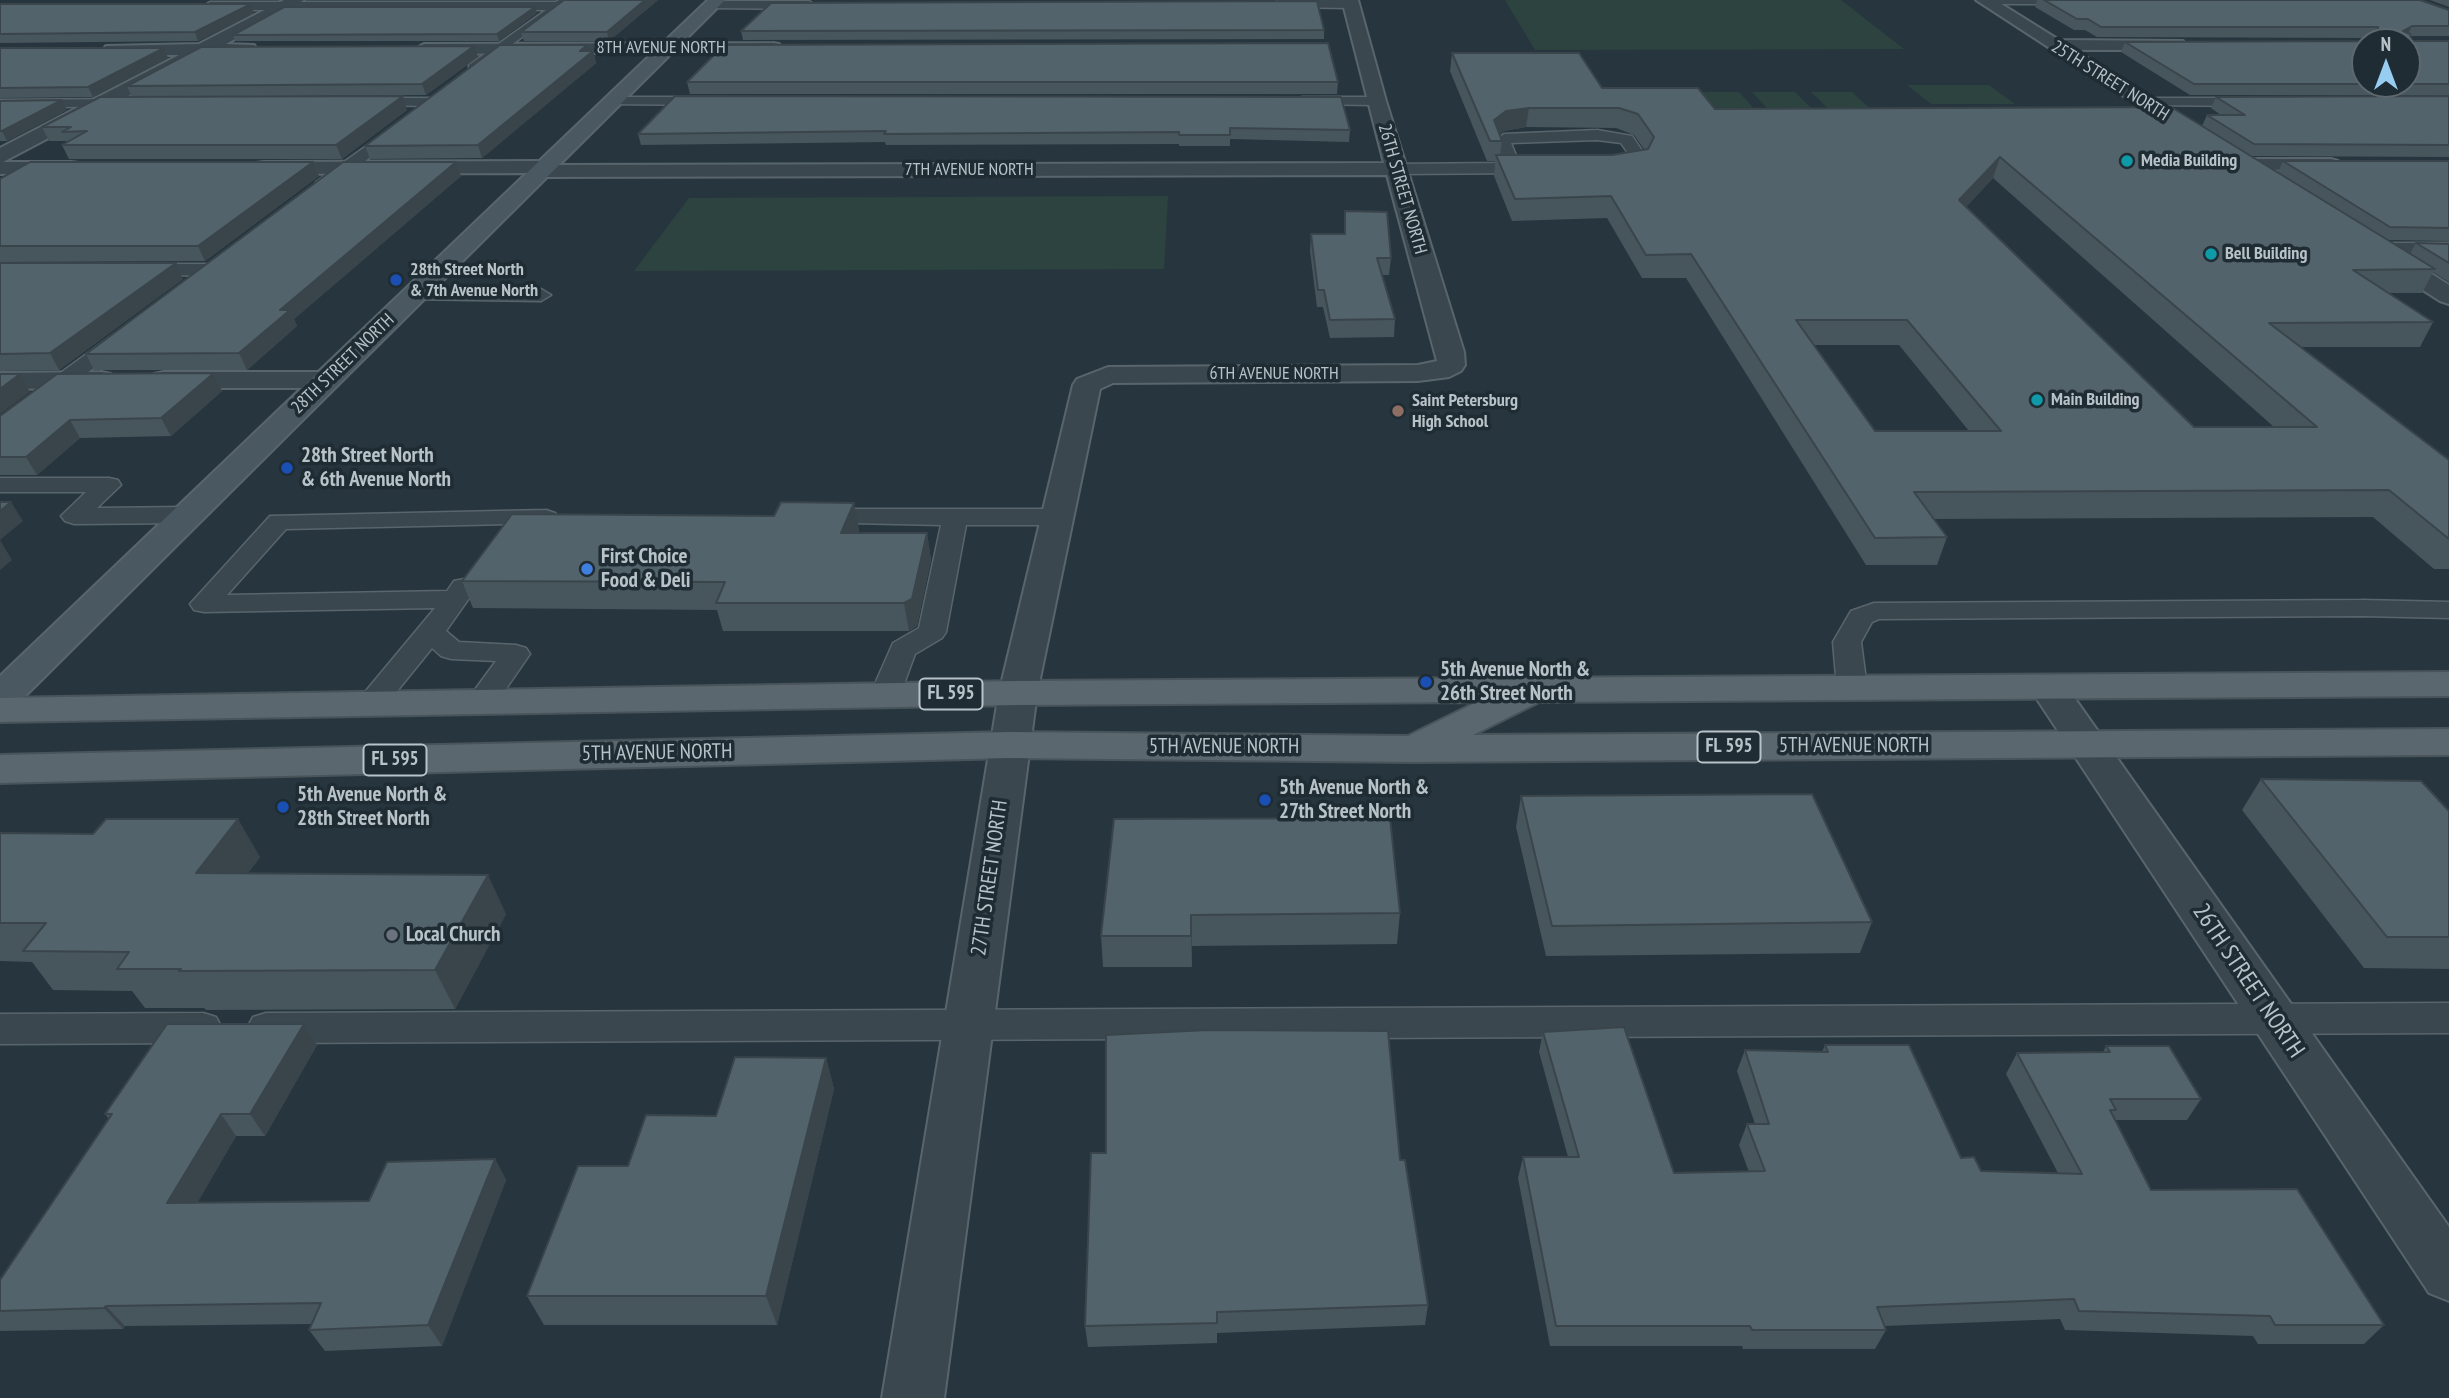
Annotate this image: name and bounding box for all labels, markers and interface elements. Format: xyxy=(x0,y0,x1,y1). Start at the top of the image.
north arrow xyxy=(2351,28,2421,98)
text: N xyxy=(2381,32,2391,56)
street label: 25TH STREET NORTH xyxy=(2047,36,2173,126)
street label: 8TH AVENUE NORTH xyxy=(596,37,726,59)
street label: 26TH STREET NORTH xyxy=(1373,121,1431,257)
place label: Media Building xyxy=(2141,150,2237,172)
marker: Media Building xyxy=(2119,153,2135,169)
street label: 7TH AVENUE NORTH xyxy=(904,159,1034,181)
place label: Bell Building xyxy=(2225,243,2307,265)
marker: Bell Building xyxy=(2203,246,2219,262)
place label: 28th Street North & 7th Avenue North xyxy=(410,259,538,302)
marker: 28th Street North & 7th Avenue North xyxy=(388,272,404,288)
street label: 28TH STREET NORTH xyxy=(287,310,399,418)
street label: 6TH AVENUE NORTH xyxy=(1209,363,1339,385)
place label: Main Building xyxy=(2051,389,2140,411)
place label: Saint Petersburg High School xyxy=(1412,390,1518,432)
marker: Main Building xyxy=(2029,392,2045,408)
marker: Saint Petersburg High School xyxy=(1390,403,1406,419)
place label: 28th Street North & 6th Avenue North xyxy=(301,443,451,493)
marker: 28th Street North & 6th Avenue North xyxy=(279,460,295,476)
place label: First Choice Food & Deli xyxy=(601,544,691,594)
marker: First Choice Food & Deli xyxy=(579,561,595,577)
place label: 5th Avenue North & 26th Street North xyxy=(1440,657,1590,707)
marker: 5th Avenue North & 26th Street North xyxy=(1418,674,1434,690)
road number: FL 595 xyxy=(920,678,982,709)
road number: FL 595 xyxy=(1698,732,1760,762)
street label: 5TH AVENUE NORTH xyxy=(1779,733,1929,759)
street label: 5TH AVENUE NORTH xyxy=(1149,734,1299,760)
street label: 5TH AVENUE NORTH xyxy=(581,739,733,767)
road number: FL 595 xyxy=(364,744,426,776)
place label: 5th Avenue North & 27th Street North xyxy=(1279,775,1429,825)
place label: 5th Avenue North & 28th Street North xyxy=(297,782,447,832)
marker: 5th Avenue North & 27th Street North xyxy=(1257,792,1273,808)
marker: 5th Avenue North & 28th Street North xyxy=(275,799,291,815)
street label: 27TH STREET NORTH xyxy=(967,799,1013,957)
street label: 26TH STREET NORTH xyxy=(2186,899,2310,1063)
place label: Local Church xyxy=(406,922,500,948)
marker: Local Church xyxy=(384,927,400,943)

